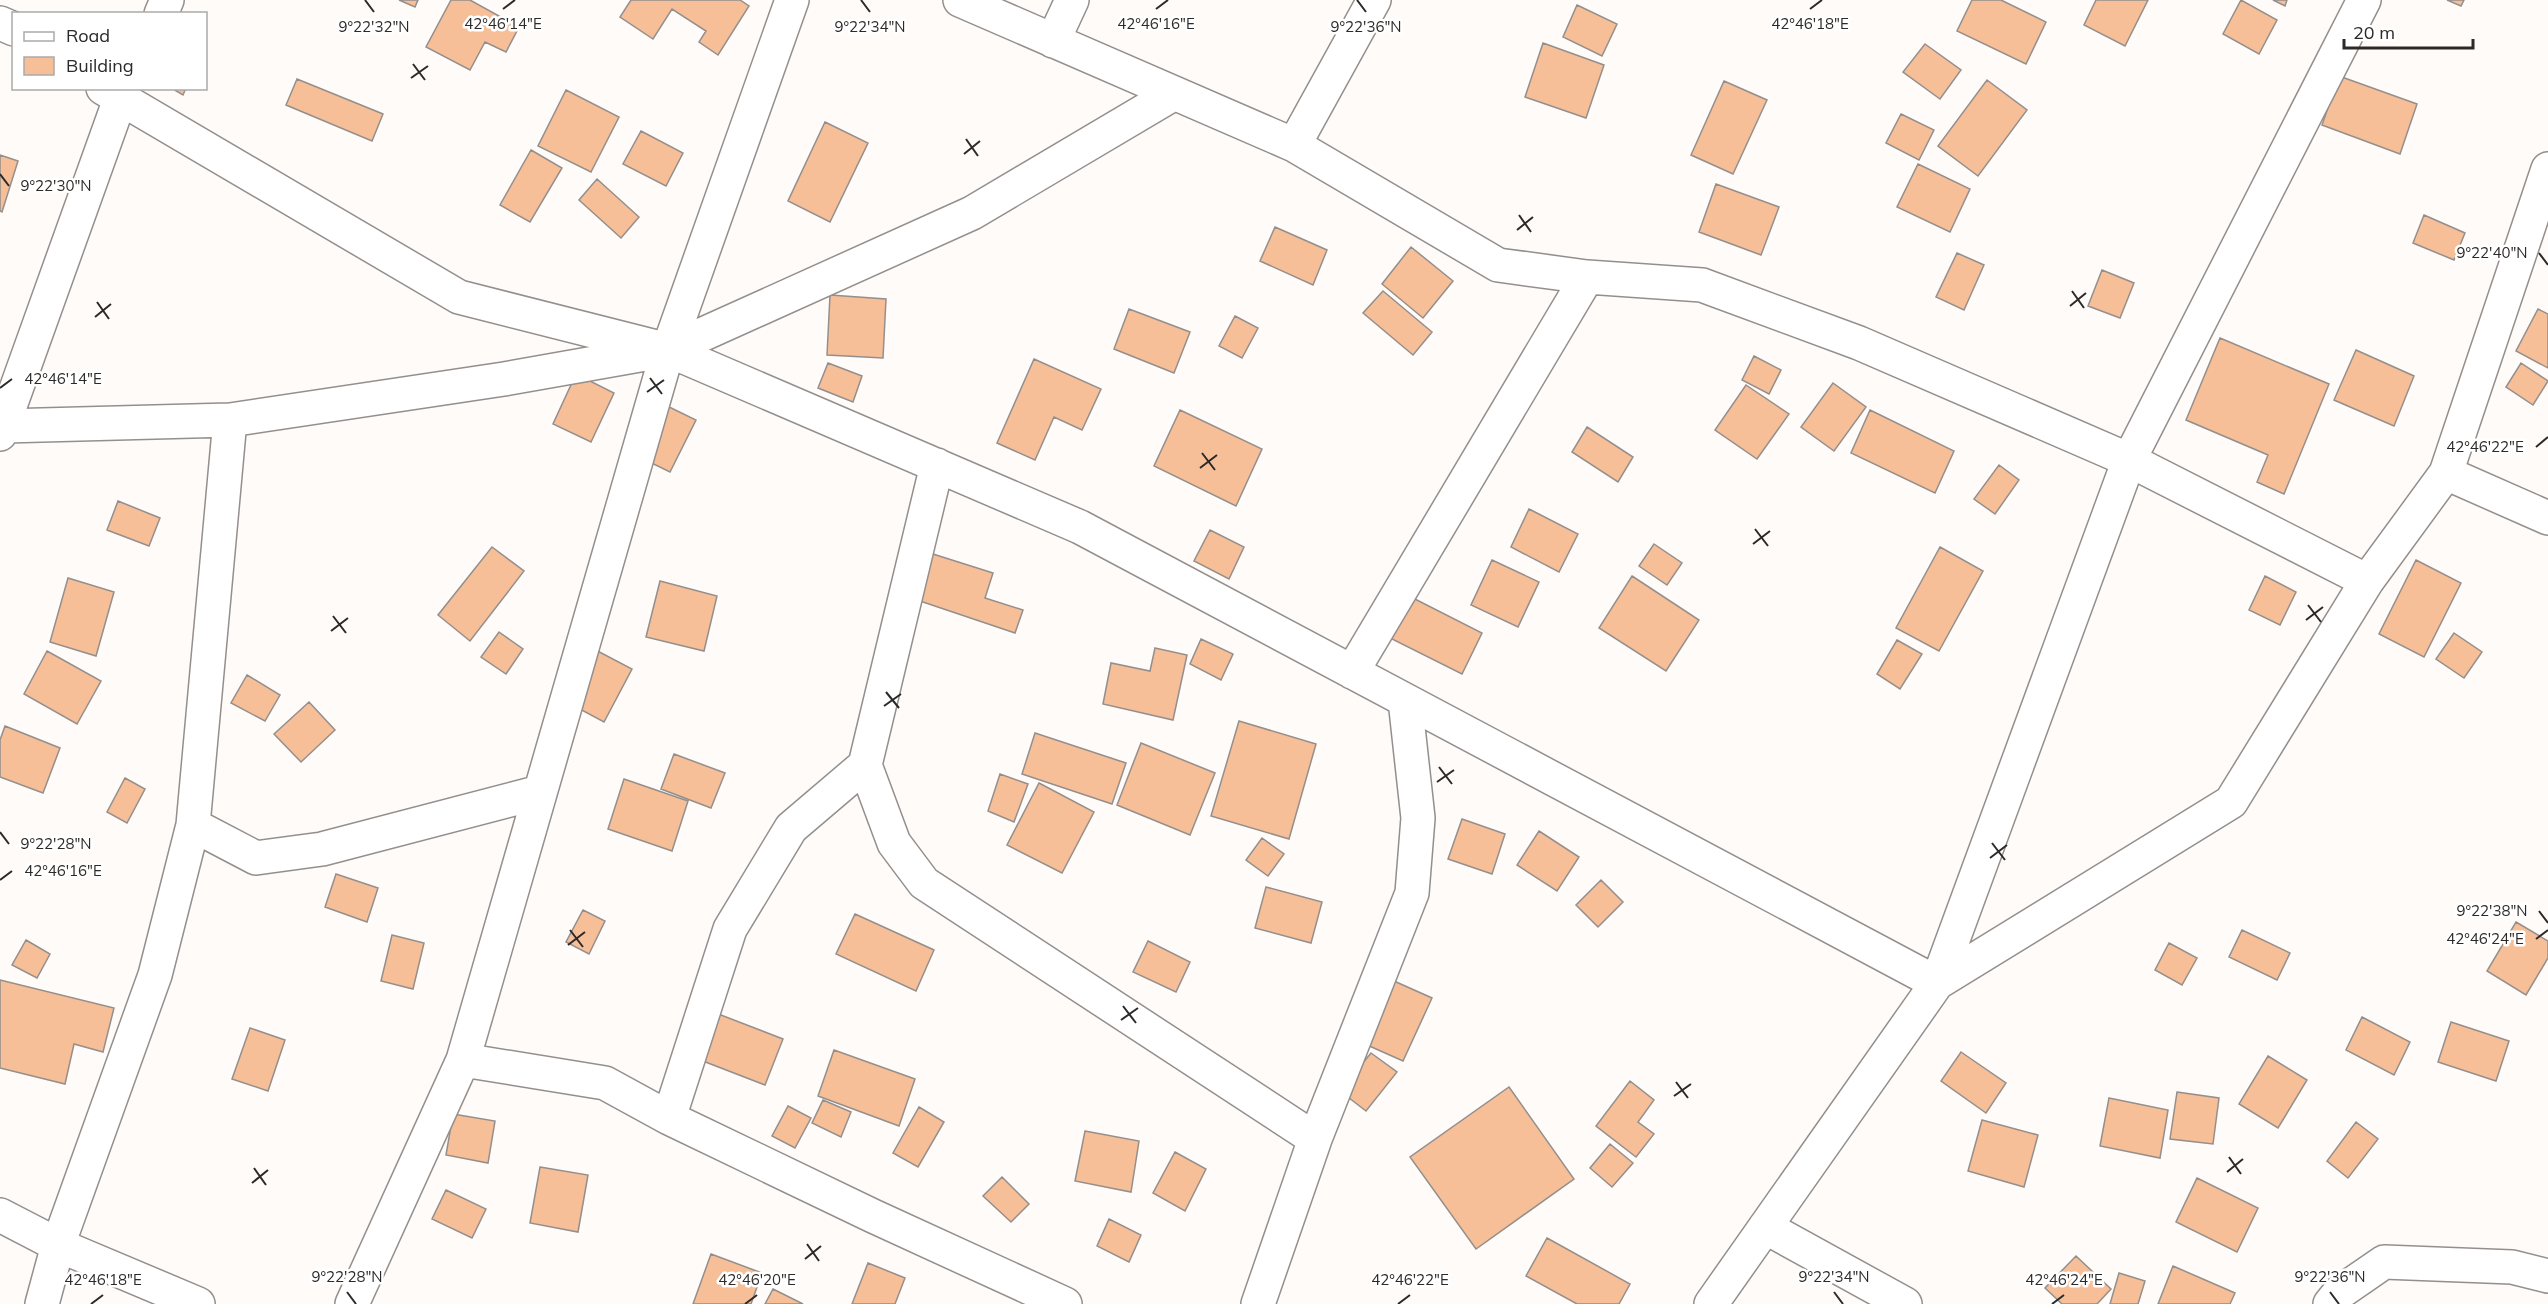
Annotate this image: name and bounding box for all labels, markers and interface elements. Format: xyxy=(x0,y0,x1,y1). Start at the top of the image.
legend xyxy=(12,12,207,90)
scale bar xyxy=(2344,12,2473,50)
text: 42°46'14"E xyxy=(464,14,542,33)
text: 42°46'16"E xyxy=(1117,14,1195,33)
text: 42°46'18"E xyxy=(1771,14,1849,33)
text: 9°22'32"N xyxy=(339,17,409,36)
text: 9°22'34"N xyxy=(835,17,905,36)
text: 9°22'36"N xyxy=(1331,17,1401,36)
text: 20 m xyxy=(2353,21,2395,44)
text: Road xyxy=(66,24,110,47)
text: Building xyxy=(66,54,134,77)
text: 9°22'30"N xyxy=(21,176,91,195)
text: 9°22'40"N xyxy=(2457,243,2527,262)
text: 42°46'14"E xyxy=(24,369,102,388)
text: 42°46'22"E xyxy=(2446,437,2524,456)
text: 9°22'28"N xyxy=(21,834,91,853)
text: 42°46'16"E xyxy=(24,861,102,880)
text: 9°22'38"N xyxy=(2457,901,2527,920)
text: 42°46'24"E xyxy=(2446,929,2524,948)
text: 9°22'28"N xyxy=(312,1267,382,1286)
text: 9°22'34"N xyxy=(1799,1267,1869,1286)
text: 9°22'36"N xyxy=(2295,1267,2365,1286)
text: 42°46'18"E xyxy=(64,1270,142,1289)
text: 42°46'20"E xyxy=(718,1270,796,1289)
text: 42°46'22"E xyxy=(1371,1270,1449,1289)
text: 42°46'24"E xyxy=(2025,1270,2103,1289)

